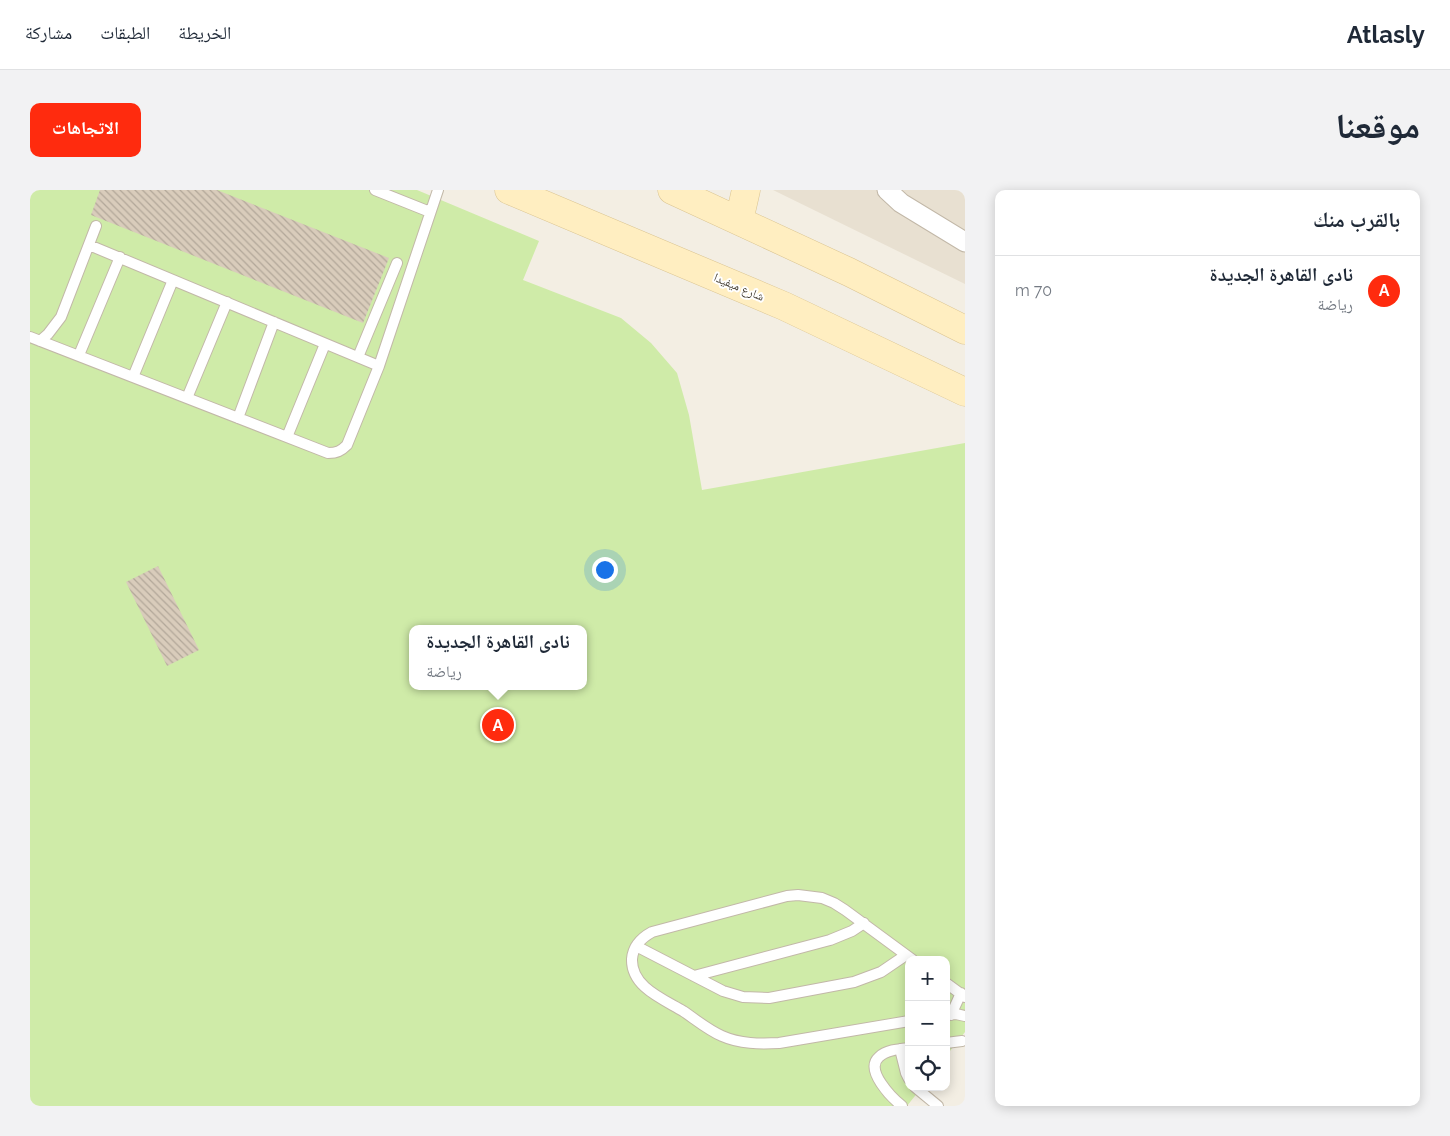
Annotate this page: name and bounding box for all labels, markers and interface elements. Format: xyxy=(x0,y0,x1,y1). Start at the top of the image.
text: Atlasly xyxy=(1347,20,1425,49)
text: مشاركة xyxy=(25,22,72,43)
text: الطبقات xyxy=(100,22,150,43)
text: الخريطة xyxy=(178,22,231,43)
button: الاتجاهات xyxy=(30,103,141,157)
text: موقعنا xyxy=(1335,105,1420,146)
text: بالقرب منك xyxy=(1313,207,1400,232)
text: نادى القاهرة الجديدة xyxy=(1210,263,1353,285)
street label: شارع ميفيدا xyxy=(711,270,766,305)
text: 70 m xyxy=(1015,281,1052,300)
text: A xyxy=(1379,281,1389,300)
text: رياضة xyxy=(1317,295,1353,314)
your location xyxy=(592,557,618,583)
popup xyxy=(409,625,587,690)
text: نادى القاهرة الجديدة xyxy=(426,630,570,652)
text: رياضة xyxy=(426,662,462,681)
pin: A xyxy=(482,706,514,744)
map controls xyxy=(905,956,950,1091)
button: + xyxy=(905,956,950,1001)
button: − xyxy=(905,1001,950,1046)
button: locate xyxy=(905,1046,950,1091)

